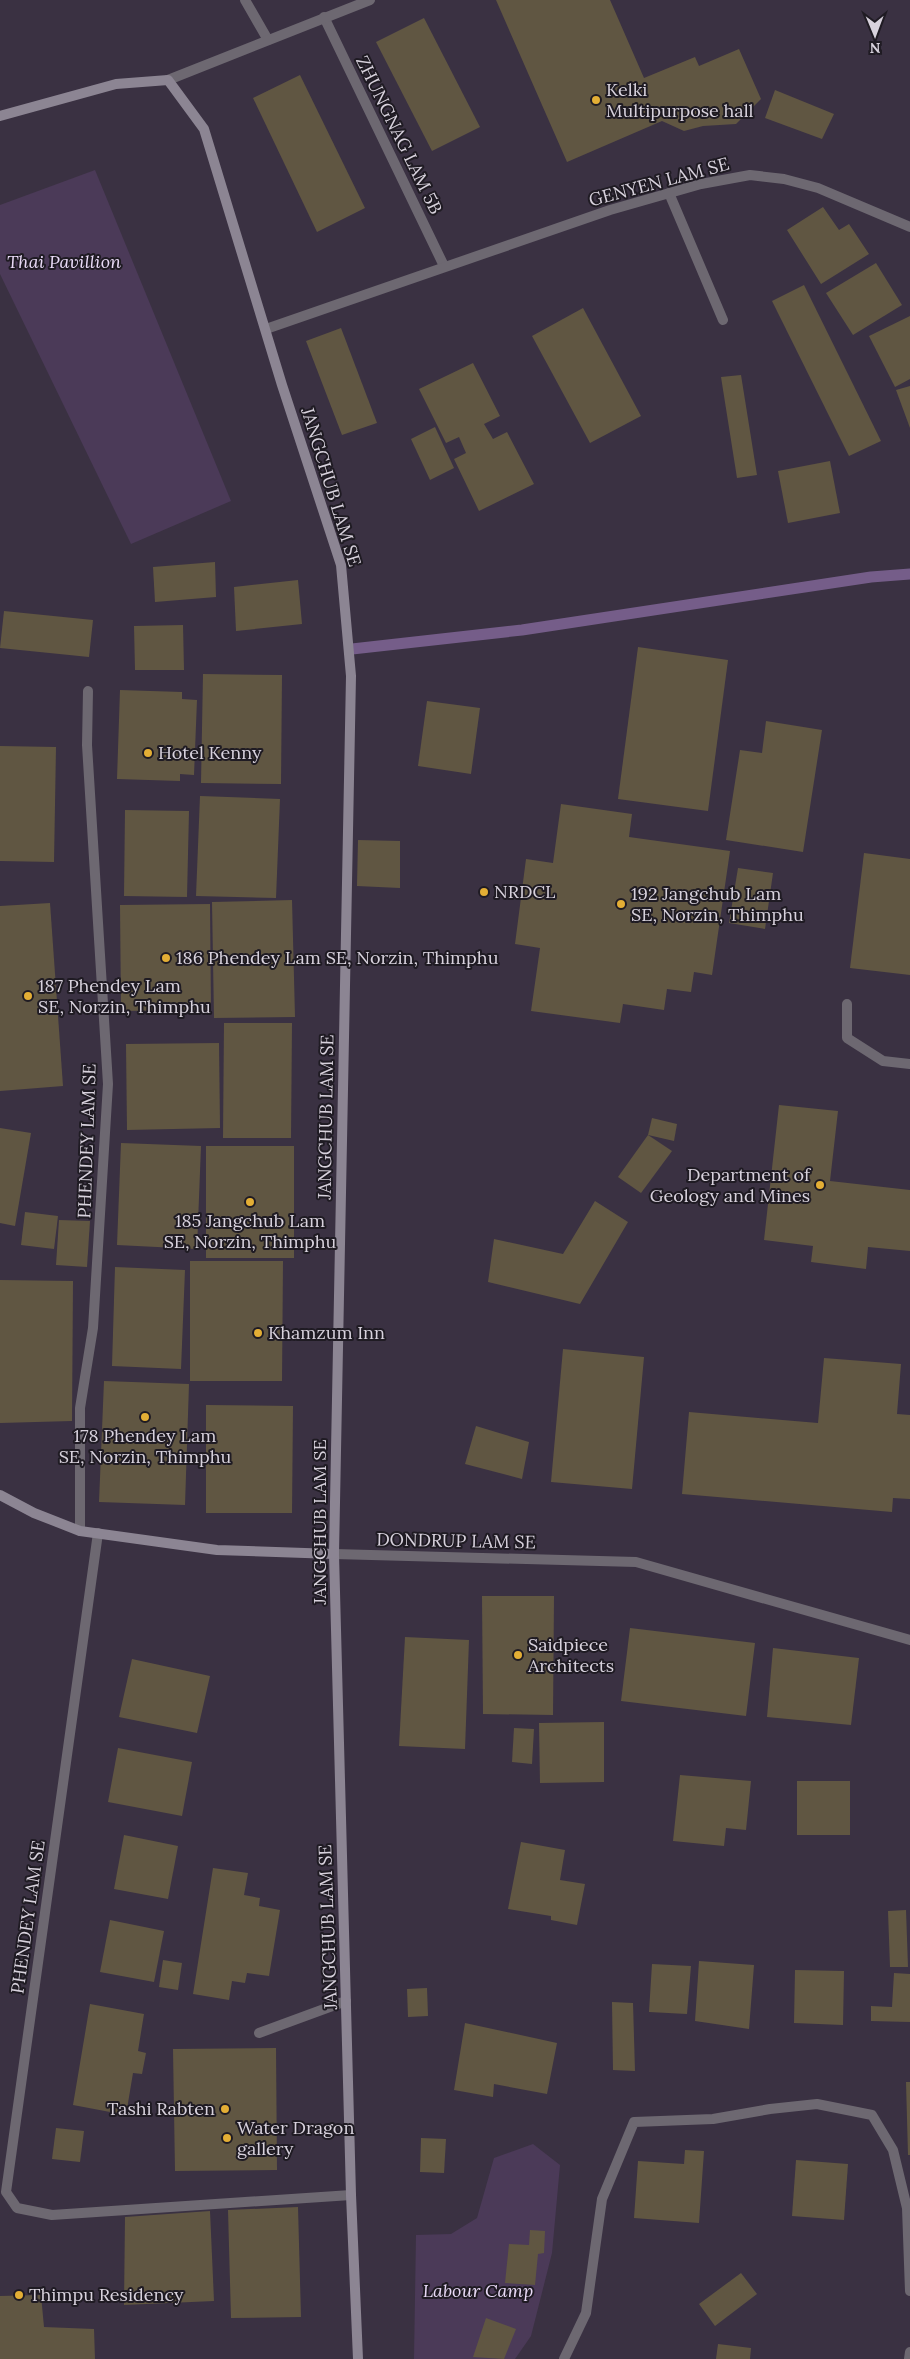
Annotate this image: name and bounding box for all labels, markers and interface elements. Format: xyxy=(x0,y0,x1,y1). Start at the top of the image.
north arrow xyxy=(850,10,900,60)
text: N xyxy=(869,39,881,57)
street label: ZHUNGNAG LAM 5B xyxy=(351,52,448,218)
place label: Kelki Multipurpose hall xyxy=(606,78,754,122)
marker: Kelki Multipurpose hall xyxy=(590,94,602,106)
street label: GENYEN LAM SE xyxy=(586,152,732,211)
park label: Thai Pavillion xyxy=(7,250,121,273)
street label: JANGCHUB LAM SE xyxy=(296,403,367,569)
place label: Hotel Kenny xyxy=(158,741,262,764)
marker: Hotel Kenny xyxy=(142,747,154,759)
place label: NRDCL xyxy=(494,880,556,903)
place label: 192 Jangchub Lam SE, Norzin, Thimphu xyxy=(631,882,804,926)
marker: NRDCL xyxy=(478,886,490,898)
marker: 192 Jangchub Lam SE, Norzin, Thimphu xyxy=(615,898,627,910)
place label: 186 Phendey Lam SE, Norzin, Thimphu xyxy=(176,946,499,969)
marker: 186 Phendey Lam SE, Norzin, Thimphu xyxy=(160,952,172,964)
place label: 187 Phendey Lam SE, Norzin, Thimphu xyxy=(38,974,211,1018)
marker: 187 Phendey Lam SE, Norzin, Thimphu xyxy=(22,990,34,1002)
street label: JANGCHUB LAM SE xyxy=(313,1034,338,1201)
street label: PHENDEY LAM SE xyxy=(72,1063,101,1219)
place label: Department of Geology and Mines xyxy=(650,1163,812,1207)
marker: Department of Geology and Mines xyxy=(814,1179,826,1191)
marker: 185 Jangchub Lam SE, Norzin, Thimphu xyxy=(244,1196,256,1208)
place label: 185 Jangchub Lam SE, Norzin, Thimphu xyxy=(164,1209,337,1253)
place label: Khamzum Inn xyxy=(268,1321,385,1344)
marker: Khamzum Inn xyxy=(252,1327,264,1339)
marker: 178 Phendey Lam SE, Norzin, Thimphu xyxy=(139,1411,151,1423)
place label: 178 Phendey Lam SE, Norzin, Thimphu xyxy=(59,1424,232,1468)
street label: JANGCHUB LAM SE xyxy=(308,1439,331,1606)
street label: DONDRUP LAM SE xyxy=(376,1528,536,1553)
place label: Saidpiece Architects xyxy=(527,1633,614,1677)
marker: Saidpiece Architects xyxy=(512,1649,524,1661)
street label: PHENDEY LAM SE xyxy=(5,1839,50,1995)
street label: JANGCHUB LAM SE xyxy=(313,1844,342,2011)
place label: Tashi Rabten xyxy=(107,2097,215,2120)
marker: Tashi Rabten xyxy=(219,2103,231,2115)
place label: Water Dragon gallery xyxy=(237,2116,354,2160)
marker: Water Dragon gallery xyxy=(221,2132,233,2144)
park label: Labour Camp xyxy=(423,2279,533,2302)
place label: Thimpu Residency xyxy=(29,2283,184,2306)
marker: Thimpu Residency xyxy=(13,2289,25,2301)

